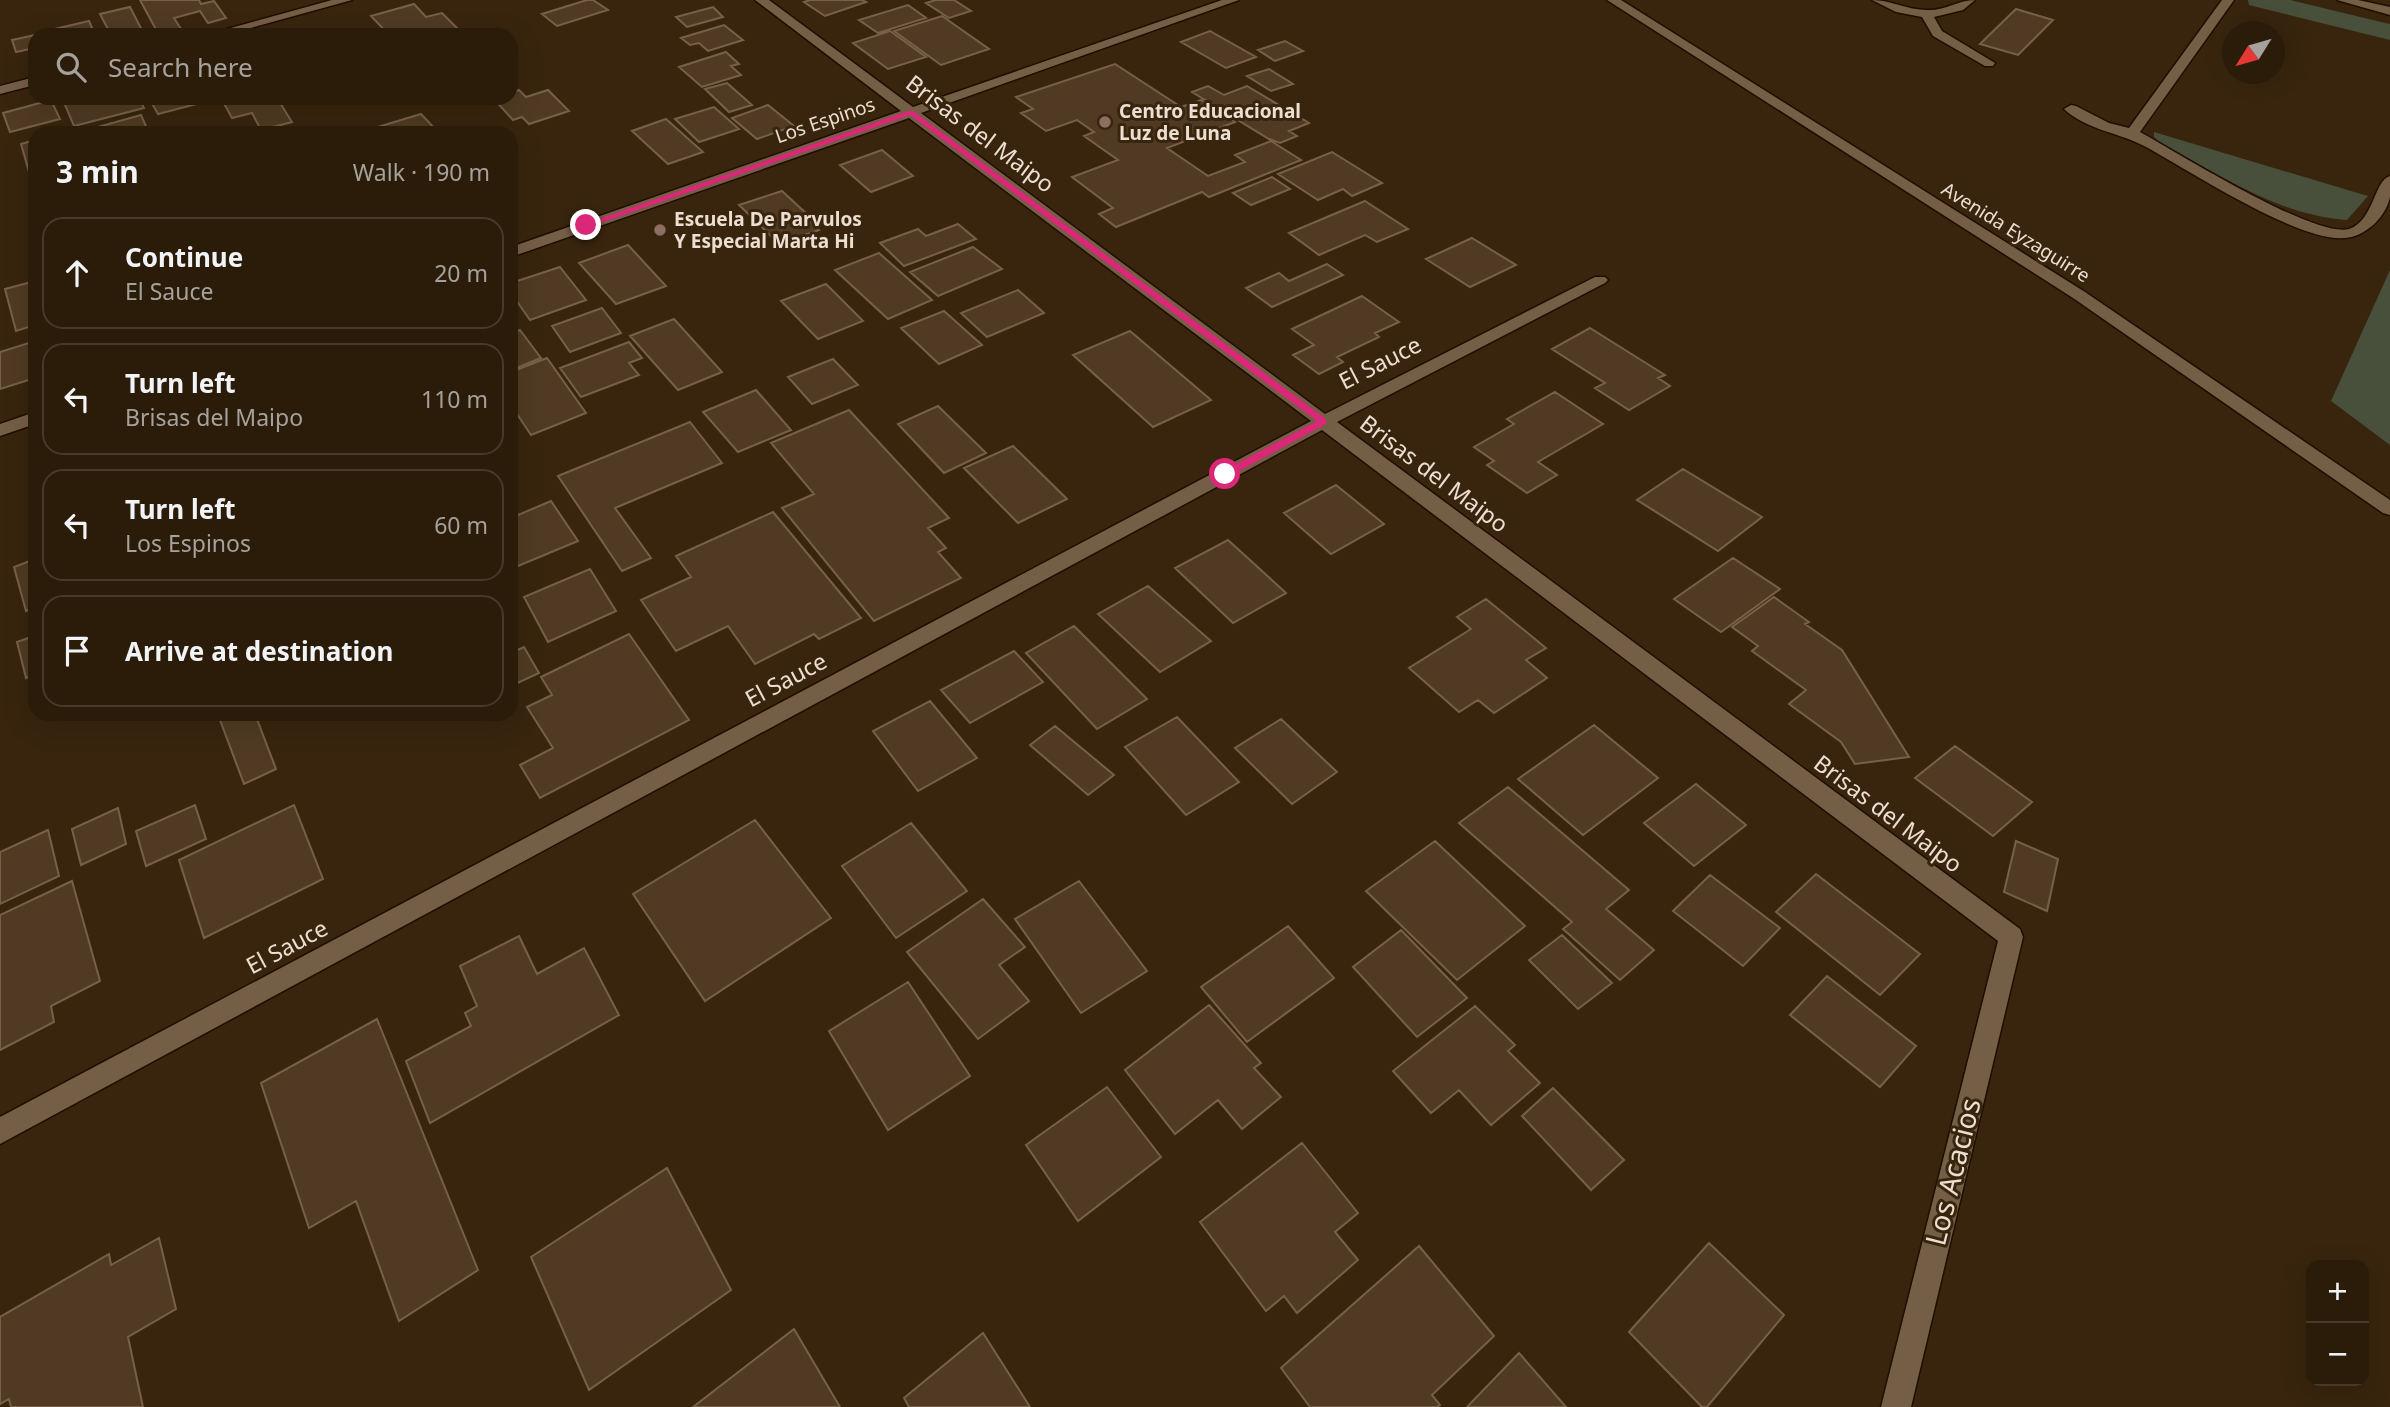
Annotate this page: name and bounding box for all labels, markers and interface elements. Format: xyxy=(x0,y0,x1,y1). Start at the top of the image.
north arrow xyxy=(2222,21,2285,84)
search box xyxy=(28,28,518,105)
icon: search xyxy=(52,48,90,86)
text: Search here xyxy=(108,49,253,85)
street label: Brisas del Maipo xyxy=(900,67,1061,200)
street label: Los Espinos xyxy=(772,91,878,149)
place label: Centro Educacional Luz de Luna xyxy=(1119,98,1301,146)
marker: Centro Educacional Luz de Luna xyxy=(1097,114,1113,130)
text: 3 min xyxy=(56,151,139,192)
text: Walk · 190 m xyxy=(353,156,490,188)
street label: Avenida Eyzaguirre xyxy=(1937,176,2095,288)
place label: Escuela De Parvulos Y Especial Marta Hi xyxy=(674,206,862,254)
route end xyxy=(570,209,601,240)
marker: Escuela De Parvulos Y Especial Marta Hi xyxy=(652,222,668,238)
text: Continue xyxy=(125,239,243,275)
icon: ahead xyxy=(58,254,96,292)
text: 20 m xyxy=(434,257,488,289)
text: El Sauce xyxy=(125,275,213,307)
street label: El Sauce xyxy=(1333,328,1426,396)
text: Turn left xyxy=(125,365,236,401)
icon: left xyxy=(58,380,96,418)
text: 110 m xyxy=(421,383,488,415)
text: Brisas del Maipo xyxy=(125,401,303,433)
street label: Brisas del Maipo xyxy=(1354,407,1515,540)
route start xyxy=(1209,458,1240,489)
text: Turn left xyxy=(125,491,236,527)
icon: left xyxy=(58,506,96,544)
text: 60 m xyxy=(434,509,488,541)
text: Los Espinos xyxy=(125,527,251,559)
icon: arrive xyxy=(58,632,96,670)
text: Arrive at destination xyxy=(125,633,394,669)
street label: El Sauce xyxy=(739,644,832,714)
street label: Brisas del Maipo xyxy=(1808,747,1969,880)
street label: El Sauce xyxy=(240,911,333,981)
street label: Los Acacios xyxy=(1915,1094,1989,1249)
map controls xyxy=(2306,1260,2369,1386)
button: + xyxy=(2306,1260,2369,1323)
button: − xyxy=(2306,1323,2369,1386)

